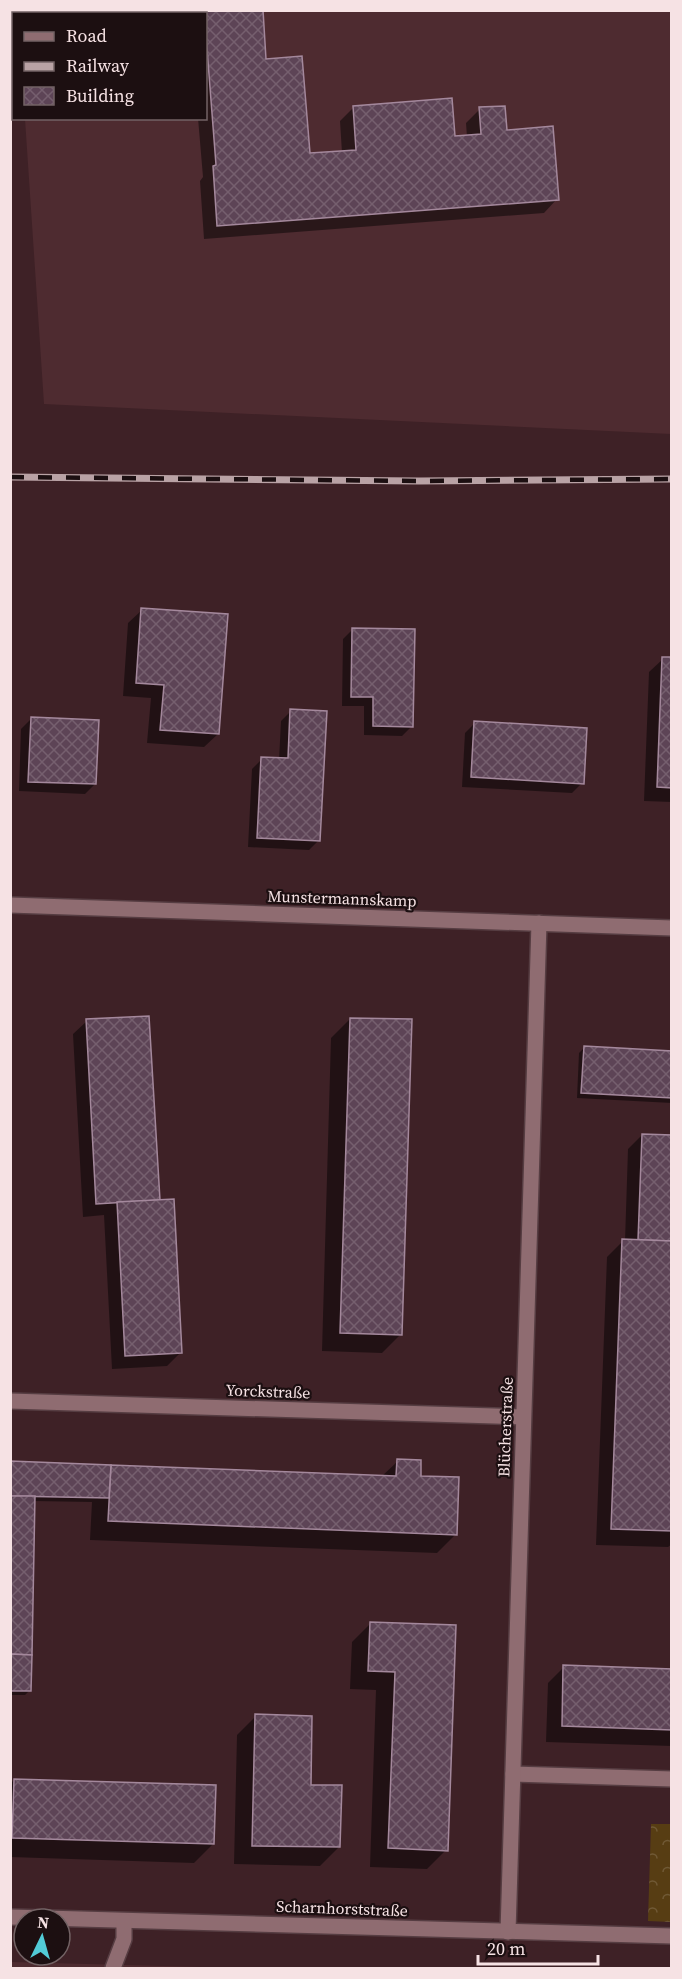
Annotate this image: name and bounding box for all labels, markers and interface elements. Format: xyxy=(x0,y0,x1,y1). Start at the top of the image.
legend xyxy=(12,12,207,120)
text: Road xyxy=(66,23,107,48)
text: Railway xyxy=(66,53,130,78)
text: Building xyxy=(66,83,134,108)
street label: Munstermannskamp xyxy=(267,884,417,912)
street label: Blücherstraße xyxy=(492,1377,518,1477)
street label: Yorckstraße xyxy=(225,1379,311,1403)
street label: Scharnhorststraße xyxy=(276,1895,408,1921)
north arrow xyxy=(12,1907,72,1967)
text: N xyxy=(37,1911,50,1934)
scale bar xyxy=(478,1928,598,1966)
text: 20 m xyxy=(487,1936,525,1961)

